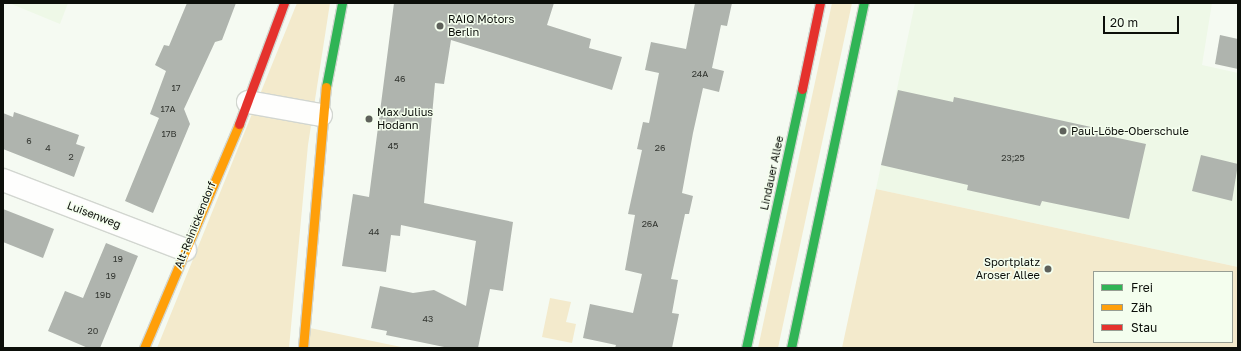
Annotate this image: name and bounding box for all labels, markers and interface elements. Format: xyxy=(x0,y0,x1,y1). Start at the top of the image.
scale bar xyxy=(1105,8,1181,34)
place label: RAIQ Motors Berlin xyxy=(448,13,514,39)
text: 20 m xyxy=(1110,15,1138,30)
marker: RAIQ Motors Berlin xyxy=(435,21,445,31)
house number: 24A xyxy=(692,69,708,79)
house number: 46 xyxy=(395,74,405,84)
house number: 17 xyxy=(171,83,181,93)
house number: 17A xyxy=(160,104,176,114)
place label: Max Julius Hodann xyxy=(377,106,433,132)
marker: Max Julius Hodann xyxy=(364,114,374,124)
place label: Paul-Löbe-Oberschule xyxy=(1071,124,1189,138)
marker: Paul-Löbe-Oberschule xyxy=(1058,126,1068,136)
house number: 17B xyxy=(161,129,177,139)
street label: Lindauer Allee xyxy=(758,135,786,211)
house number: 6 xyxy=(26,136,32,146)
house number: 45 xyxy=(388,141,398,151)
house number: 4 xyxy=(45,143,51,153)
house number: 26 xyxy=(655,143,665,153)
house number: 2 xyxy=(68,152,74,162)
house number: 23;25 xyxy=(1001,153,1025,163)
street label: Alt-Reinickendorf xyxy=(172,180,218,270)
street label: Luisenweg xyxy=(65,199,123,231)
house number: 26A xyxy=(642,219,658,229)
house number: 44 xyxy=(369,227,379,237)
house number: 19 xyxy=(113,254,123,264)
place label: Sportplatz Aroser Allee xyxy=(976,256,1040,282)
marker: Sportplatz Aroser Allee xyxy=(1043,264,1053,274)
house number: 19 xyxy=(106,271,116,281)
legend xyxy=(1093,271,1233,343)
text: Frei xyxy=(1131,280,1153,295)
house number: 19b xyxy=(95,290,111,300)
text: Zäh xyxy=(1131,300,1152,315)
house number: 43 xyxy=(423,314,433,324)
text: Stau xyxy=(1131,320,1157,335)
house number: 20 xyxy=(88,326,98,336)

